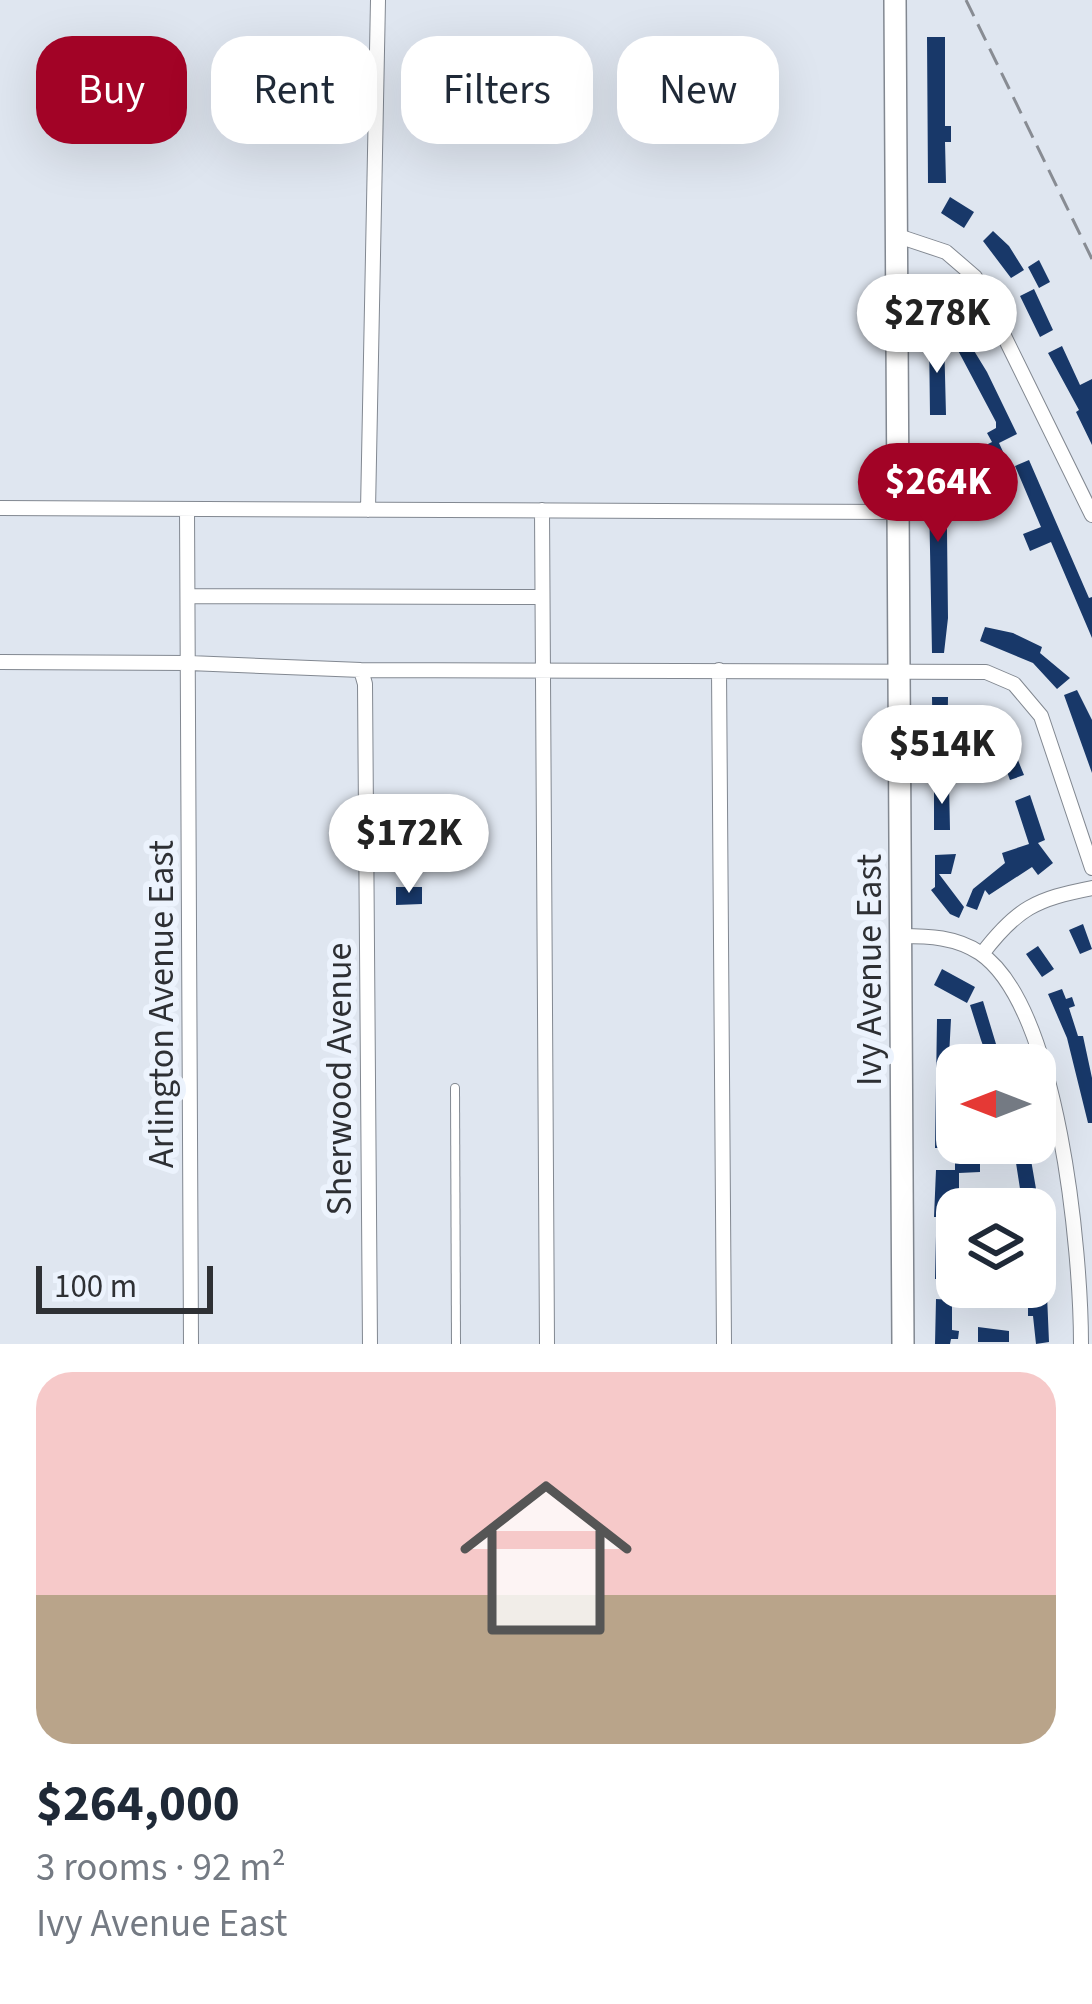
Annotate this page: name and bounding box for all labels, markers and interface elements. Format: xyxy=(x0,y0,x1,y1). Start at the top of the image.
chip: Buy xyxy=(36,36,187,144)
chip: Rent xyxy=(211,36,377,144)
chip: Filters xyxy=(401,36,593,144)
chip: New xyxy=(617,36,779,144)
pin: $278K xyxy=(853,274,1021,376)
text: $278K xyxy=(884,285,990,341)
pin: $264K xyxy=(854,443,1022,545)
text: $264K xyxy=(885,454,991,510)
pin: $514K xyxy=(858,705,1026,807)
text: $514K xyxy=(889,716,995,772)
pin: $172K xyxy=(325,794,493,896)
text: $172K xyxy=(356,805,462,861)
street label: Arlington Avenue East xyxy=(136,840,187,1168)
street label: Ivy Avenue East xyxy=(844,854,895,1086)
street label: Sherwood Avenue xyxy=(314,943,365,1215)
north arrow xyxy=(936,1044,1056,1164)
map controls xyxy=(936,1044,1056,1308)
button: layers xyxy=(936,1188,1056,1308)
scale bar xyxy=(36,1260,213,1313)
text: 100 m xyxy=(54,1263,137,1310)
icon: home xyxy=(438,1450,654,1666)
text: $264,000 xyxy=(36,1768,240,1840)
text: 3 rooms · 92 m² xyxy=(36,1840,286,1896)
text: Ivy Avenue East xyxy=(36,1896,287,1952)

